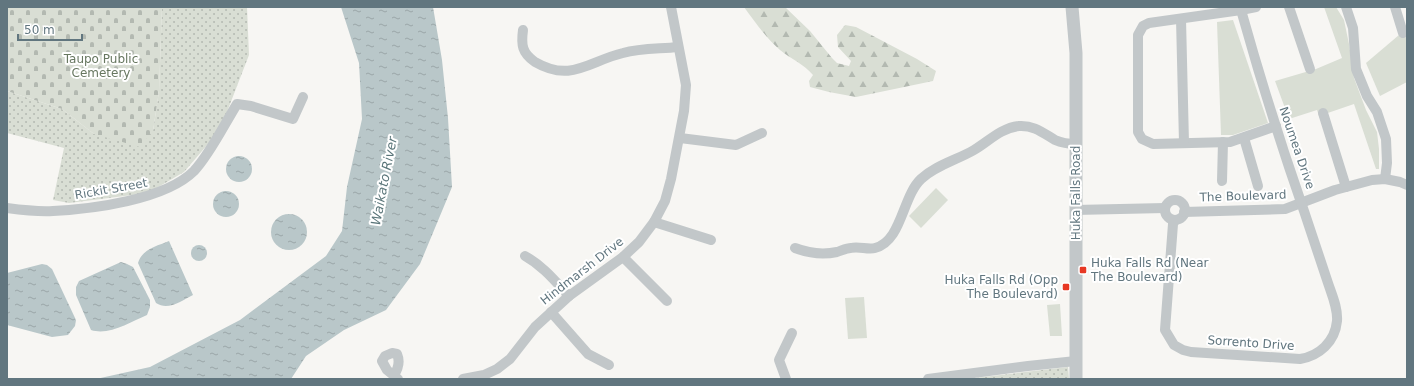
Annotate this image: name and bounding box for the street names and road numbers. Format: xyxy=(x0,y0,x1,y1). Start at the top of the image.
street label: Noumea Drive xyxy=(1276,105,1318,191)
street label: Huka Falls Road xyxy=(1069,146,1083,240)
street label: Rickit Street xyxy=(74,176,149,202)
street label: The Boulevard xyxy=(1198,187,1287,205)
street label: Hindmarsh Drive xyxy=(538,234,626,308)
street label: Sorrento Drive xyxy=(1207,333,1295,353)

